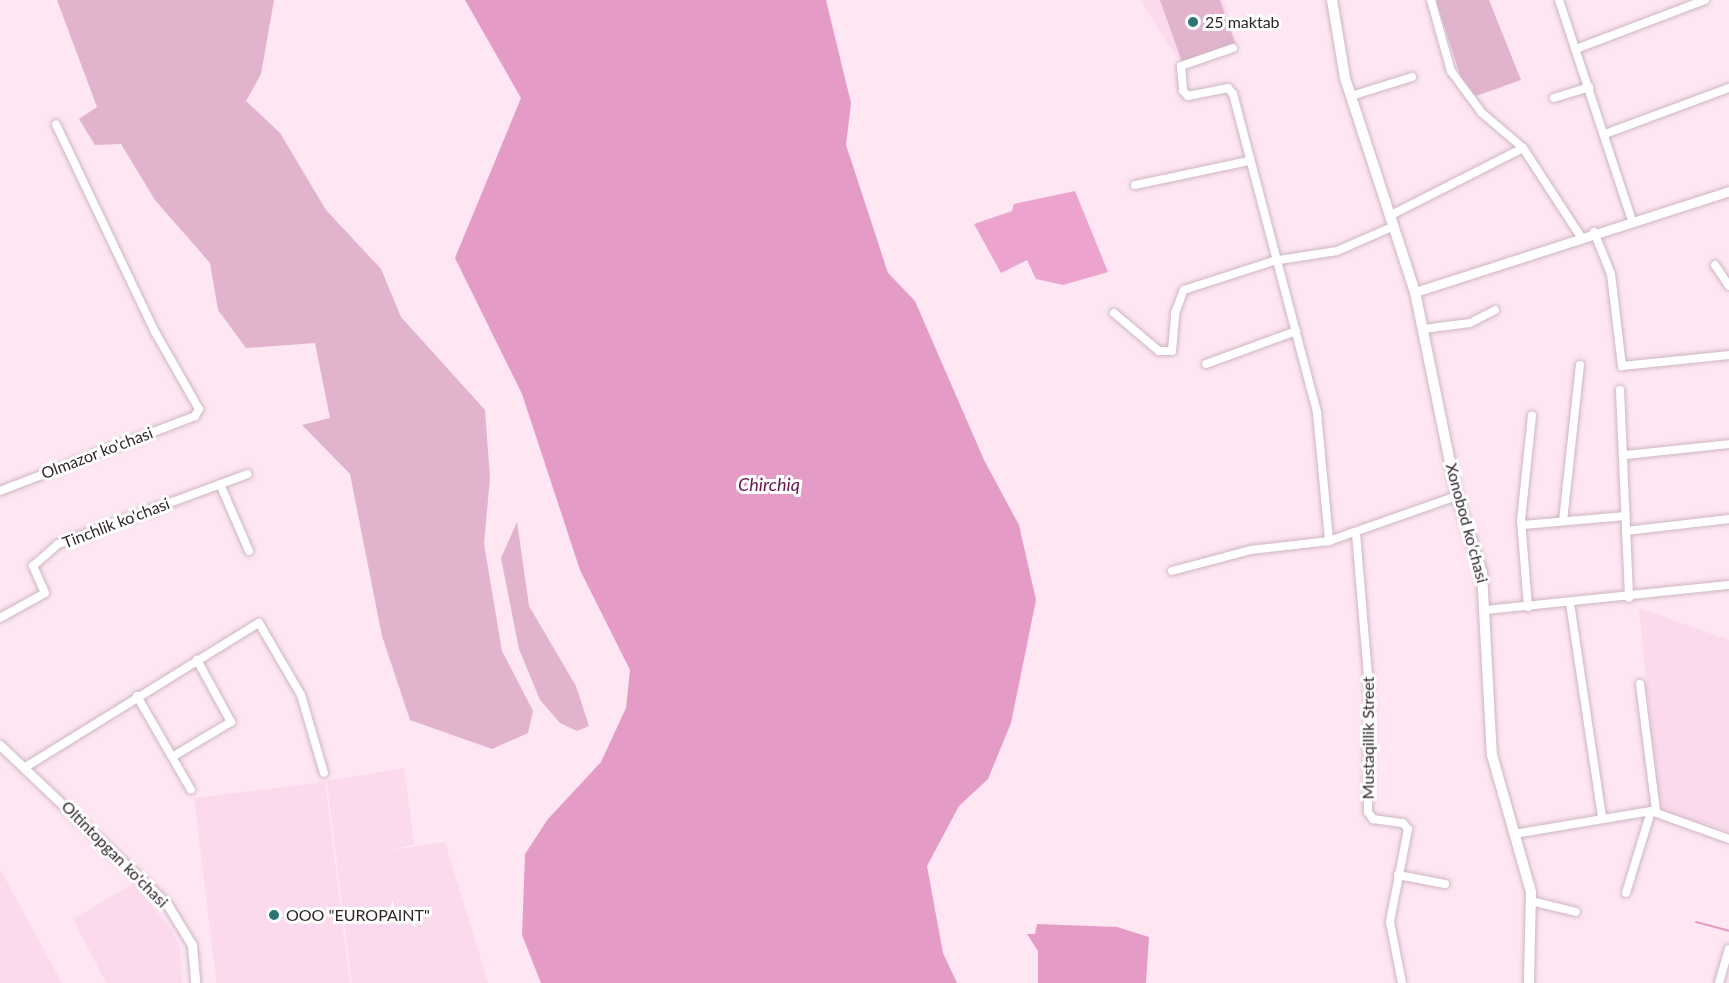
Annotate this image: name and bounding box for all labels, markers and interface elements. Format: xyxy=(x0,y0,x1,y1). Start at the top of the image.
place label: 25 maktab xyxy=(1205,12,1280,32)
marker: 25 maktab xyxy=(1186,15,1200,29)
street label: Olmazor ko'chasi xyxy=(38,423,156,483)
street label: Xonobod koʻchasi xyxy=(1442,461,1492,585)
water label: Chirchiq xyxy=(738,473,800,495)
street label: Tinchlik ko'chasi xyxy=(60,494,172,552)
street label: Mustaqillik Street xyxy=(1358,677,1378,799)
street label: Oltintopgan ko'chasi xyxy=(58,797,172,911)
place label: OOO "EUROPAINT" xyxy=(286,905,430,925)
marker: OOO "EUROPAINT" xyxy=(267,908,281,922)

